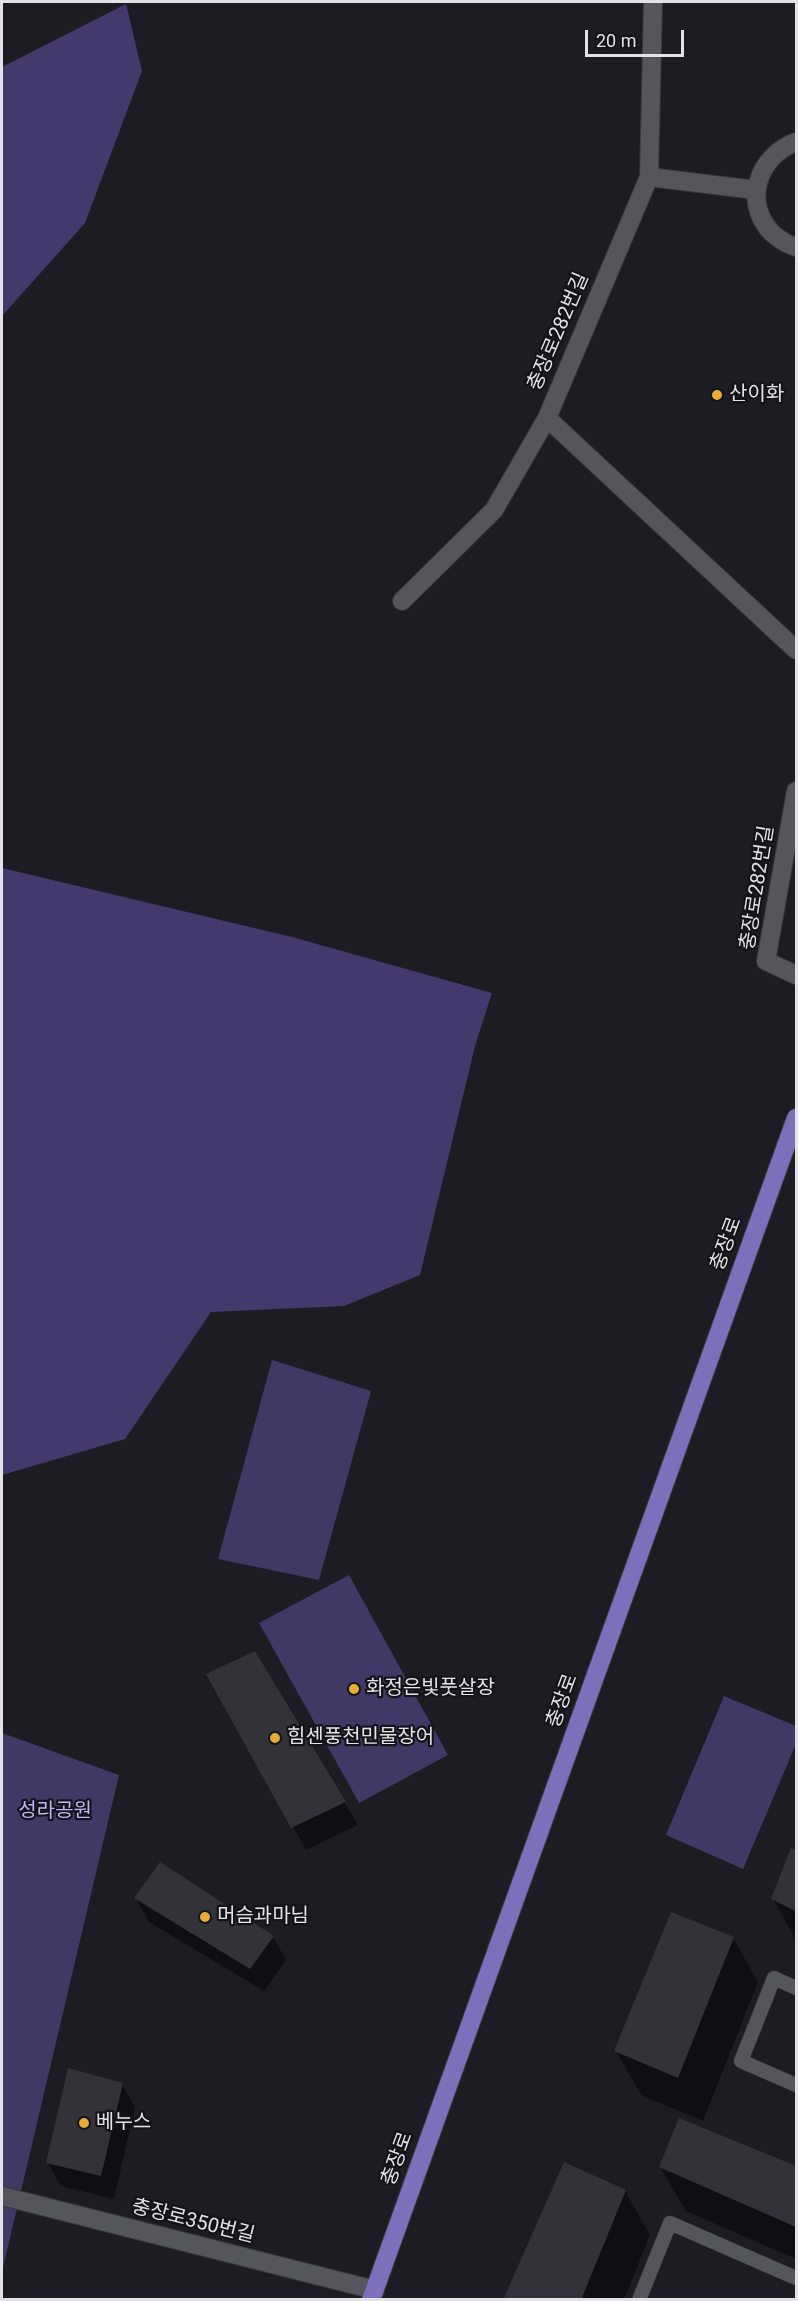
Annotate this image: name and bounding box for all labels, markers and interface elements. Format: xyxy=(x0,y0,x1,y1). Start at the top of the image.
scale bar xyxy=(588,18,687,56)
text: 20 m xyxy=(596,30,636,51)
street label: 충장로282번길 xyxy=(523,269,595,395)
place label: 산이화 xyxy=(729,383,784,407)
marker: 산이화 xyxy=(710,388,724,402)
street label: 충장로282번길 xyxy=(736,824,780,952)
street label: 충장로 xyxy=(706,1214,748,1274)
street label: 충장로 xyxy=(542,1671,584,1731)
place label: 화정은빛풋살장 xyxy=(366,1677,495,1701)
marker: 화정은빛풋살장 xyxy=(347,1682,361,1696)
place label: 힘센풍천민물장어 xyxy=(287,1726,434,1750)
marker: 힘센풍천민물장어 xyxy=(268,1731,282,1745)
park label: 성라공원 xyxy=(18,1800,92,1824)
place label: 머슴과마님 xyxy=(217,1905,309,1929)
marker: 머슴과마님 xyxy=(198,1910,212,1924)
place label: 베누스 xyxy=(96,2111,151,2135)
marker: 베누스 xyxy=(77,2116,91,2130)
street label: 충장로 xyxy=(377,2129,419,2189)
street label: 충장로350번길 xyxy=(129,2195,257,2249)

